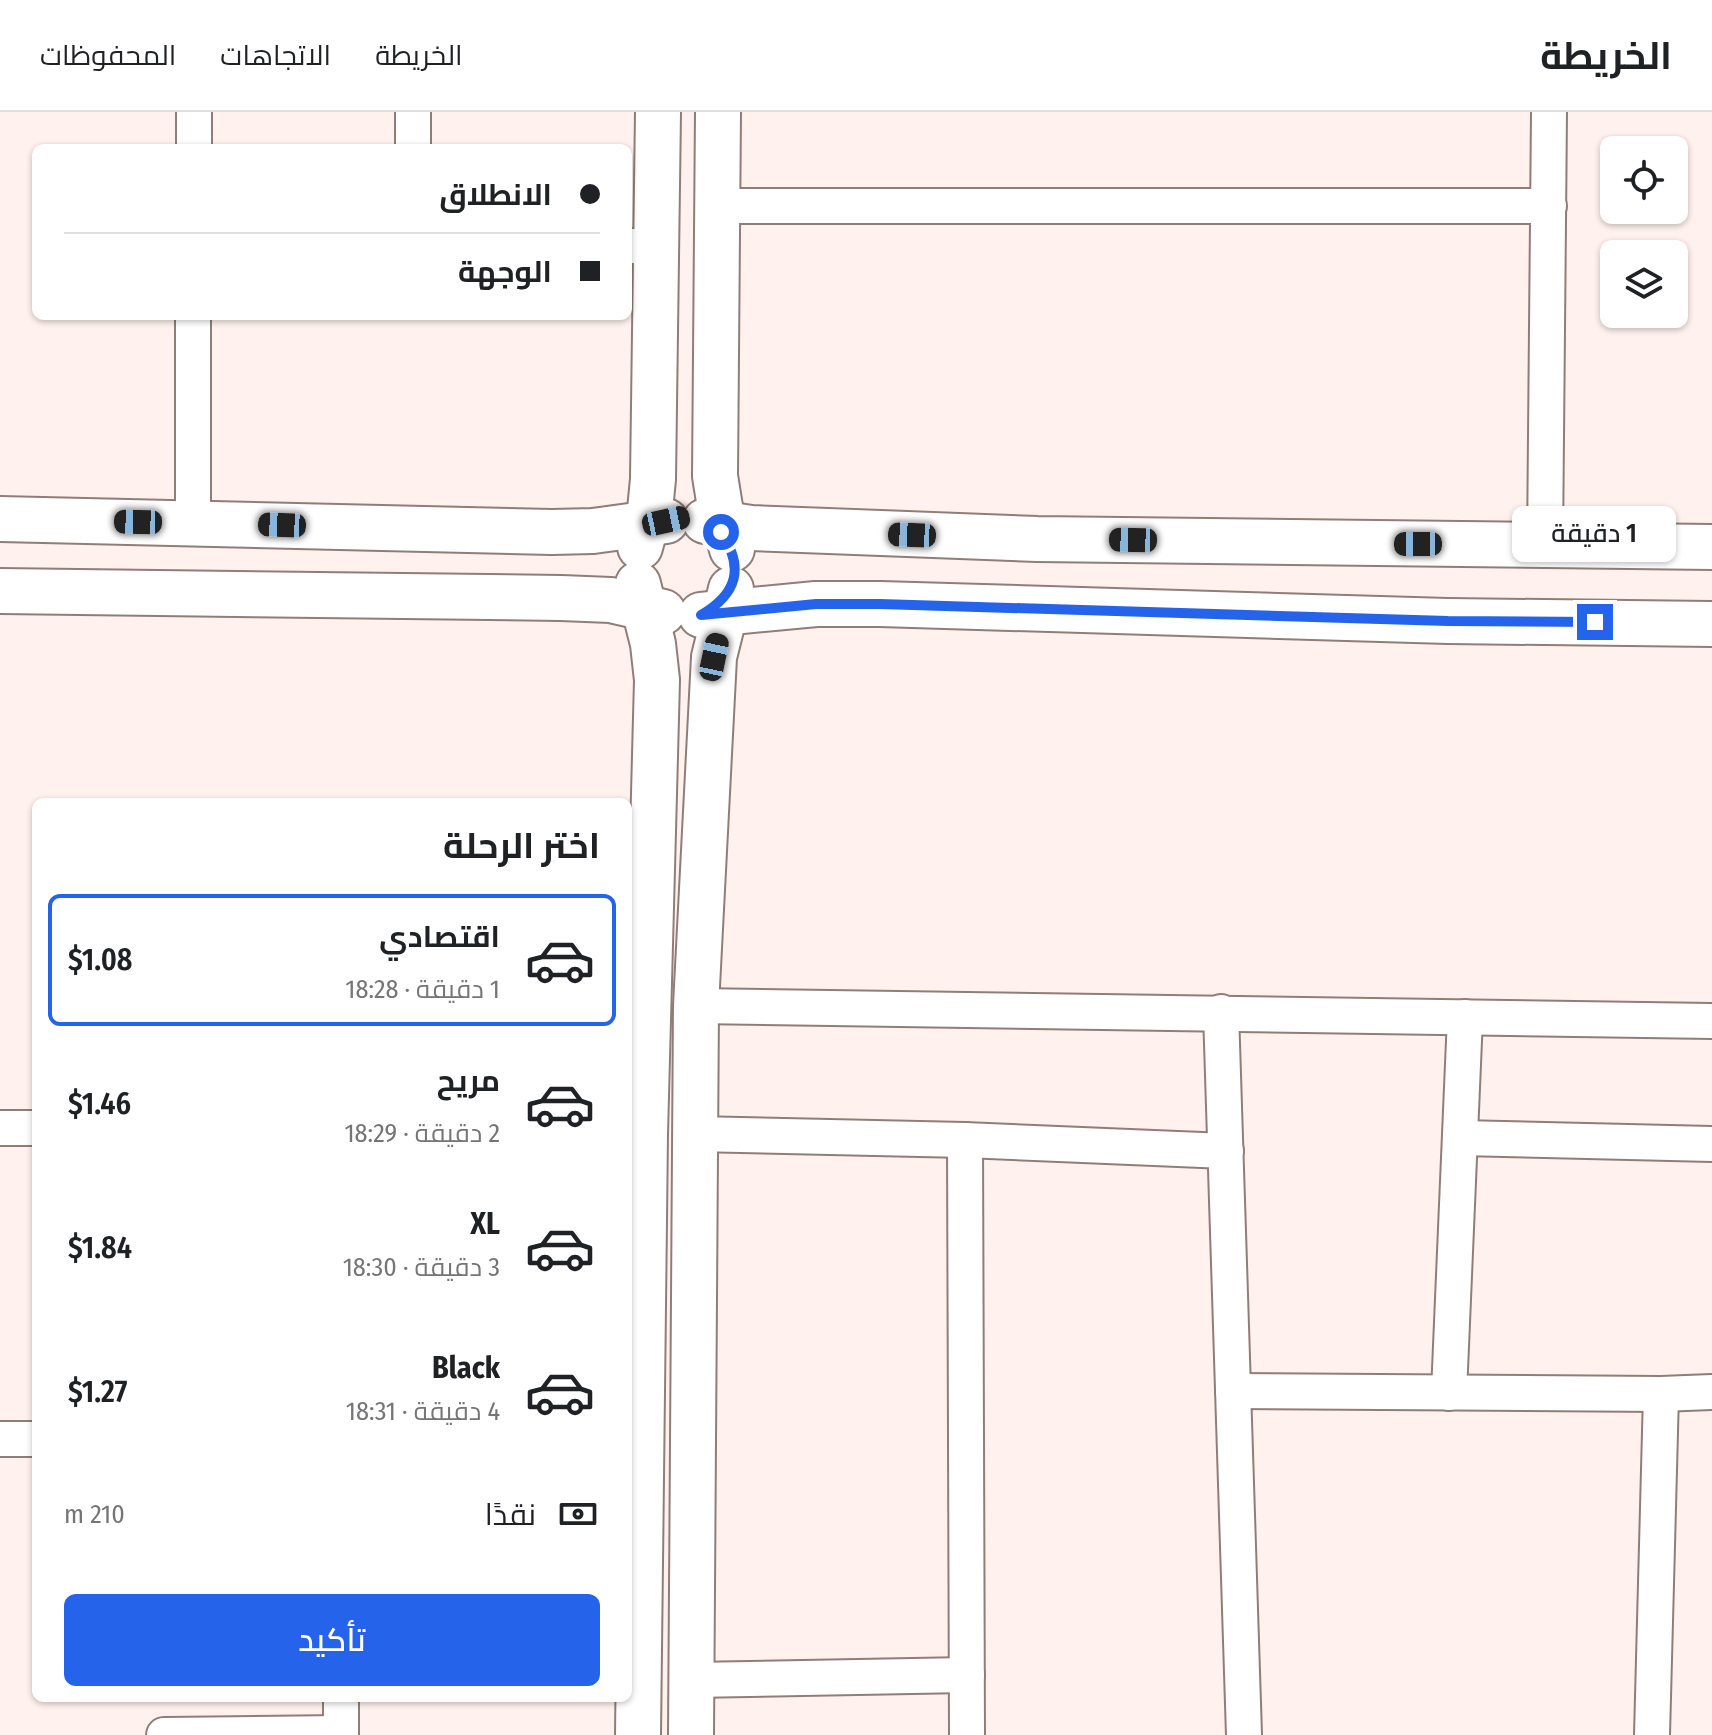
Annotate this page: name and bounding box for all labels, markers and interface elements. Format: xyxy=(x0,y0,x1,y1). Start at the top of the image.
text: الخريطة xyxy=(1540,33,1672,79)
text: المحفوظات xyxy=(40,39,176,72)
text: الاتجاهات xyxy=(220,39,331,72)
text: الخريطة xyxy=(375,39,463,72)
map controls xyxy=(1600,136,1688,328)
button: locate xyxy=(1600,136,1688,224)
text: الانطلاق xyxy=(439,177,552,213)
button: layers xyxy=(1600,240,1688,328)
text: الوجهة xyxy=(458,254,552,290)
car xyxy=(640,504,692,538)
callout: 1 دقيقة xyxy=(1513,506,1677,562)
car xyxy=(114,510,162,534)
car xyxy=(258,512,306,538)
route start xyxy=(703,514,739,550)
text: 1 دقيقة xyxy=(1551,518,1637,549)
car xyxy=(888,522,936,548)
car xyxy=(1109,528,1157,552)
car xyxy=(1394,532,1442,556)
route end xyxy=(1577,604,1613,640)
car xyxy=(697,631,731,683)
text: اختر الرحلة xyxy=(443,824,600,868)
text: اقتصادي xyxy=(379,919,500,955)
icon: car xyxy=(524,924,596,996)
text: $1.08 xyxy=(68,942,133,978)
text: 1 دقيقة · 18:28 xyxy=(345,974,500,1005)
text: مريح xyxy=(437,1063,500,1099)
icon: car xyxy=(524,1068,596,1140)
text: $1.46 xyxy=(68,1086,131,1122)
text: 2 دقيقة · 18:29 xyxy=(344,1118,500,1149)
text: XL xyxy=(470,1206,500,1242)
icon: car xyxy=(524,1212,596,1284)
text: $1.84 xyxy=(68,1230,132,1266)
text: 3 دقيقة · 18:30 xyxy=(343,1252,500,1283)
text: Black xyxy=(432,1350,500,1386)
icon: car xyxy=(524,1356,596,1428)
text: $1.27 xyxy=(68,1374,127,1410)
text: 4 دقيقة · 18:31 xyxy=(346,1396,500,1427)
icon: cash xyxy=(556,1492,600,1536)
text: نقدًا xyxy=(485,1497,536,1533)
text: 210 m xyxy=(64,1499,125,1530)
button: تأكيد xyxy=(64,1594,600,1686)

